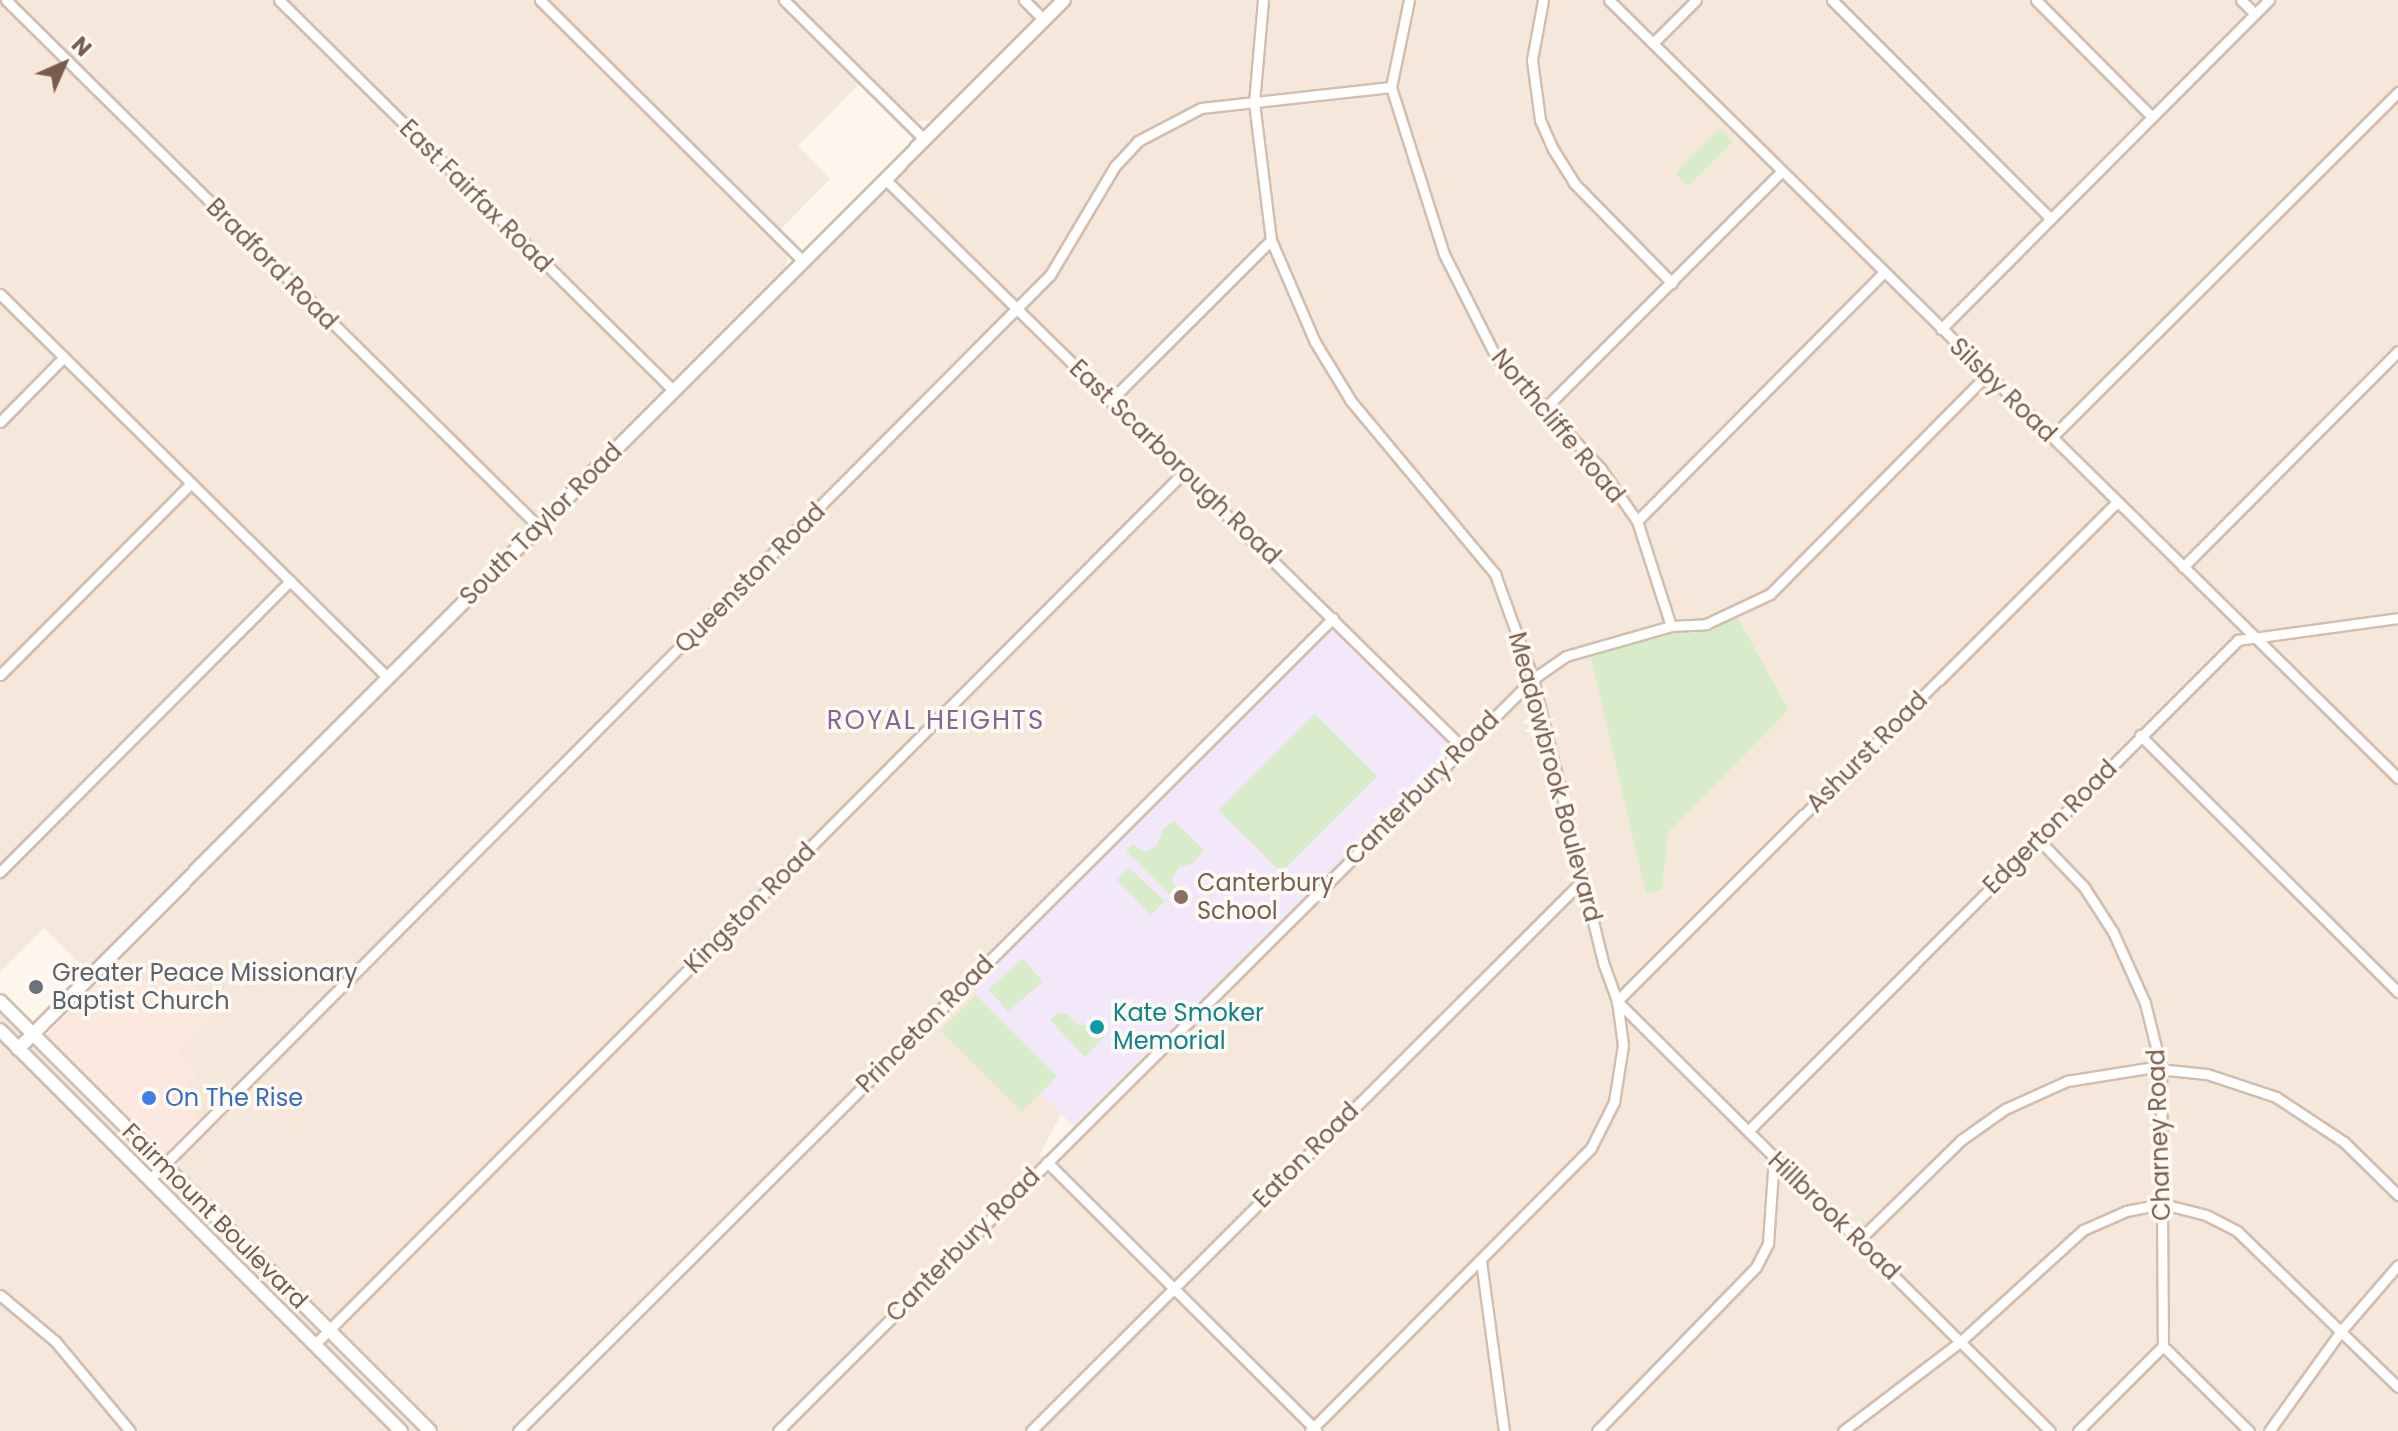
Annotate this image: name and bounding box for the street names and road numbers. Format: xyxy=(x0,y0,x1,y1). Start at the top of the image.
street label: East Fairfax Road xyxy=(394,114,558,278)
street label: Bradford Road xyxy=(201,193,343,335)
street label: Silsby Road xyxy=(1944,332,2062,448)
street label: Northcliffe Road xyxy=(1486,344,1630,508)
street label: East Scarborough Road xyxy=(1064,354,1286,570)
street label: South Taylor Road xyxy=(454,437,628,611)
street label: Queenston Road xyxy=(669,497,831,659)
street label: Meadowbrook Boulevard xyxy=(1502,629,1608,925)
street label: Ashurst Road xyxy=(1801,686,1933,818)
street label: Canterbury Road xyxy=(1339,705,1505,871)
street label: Edgerton Road xyxy=(1977,754,2123,900)
street label: Kingston Road xyxy=(679,837,821,979)
street label: Princeton Road xyxy=(851,950,999,1098)
street label: Charney Road xyxy=(2142,1049,2176,1221)
street label: Eaton Road xyxy=(1247,1096,1365,1214)
street label: Fairmount Boulevard xyxy=(116,1117,314,1315)
street label: Hillbrook Road xyxy=(1762,1146,1906,1286)
street label: Canterbury Road xyxy=(880,1162,1046,1328)

